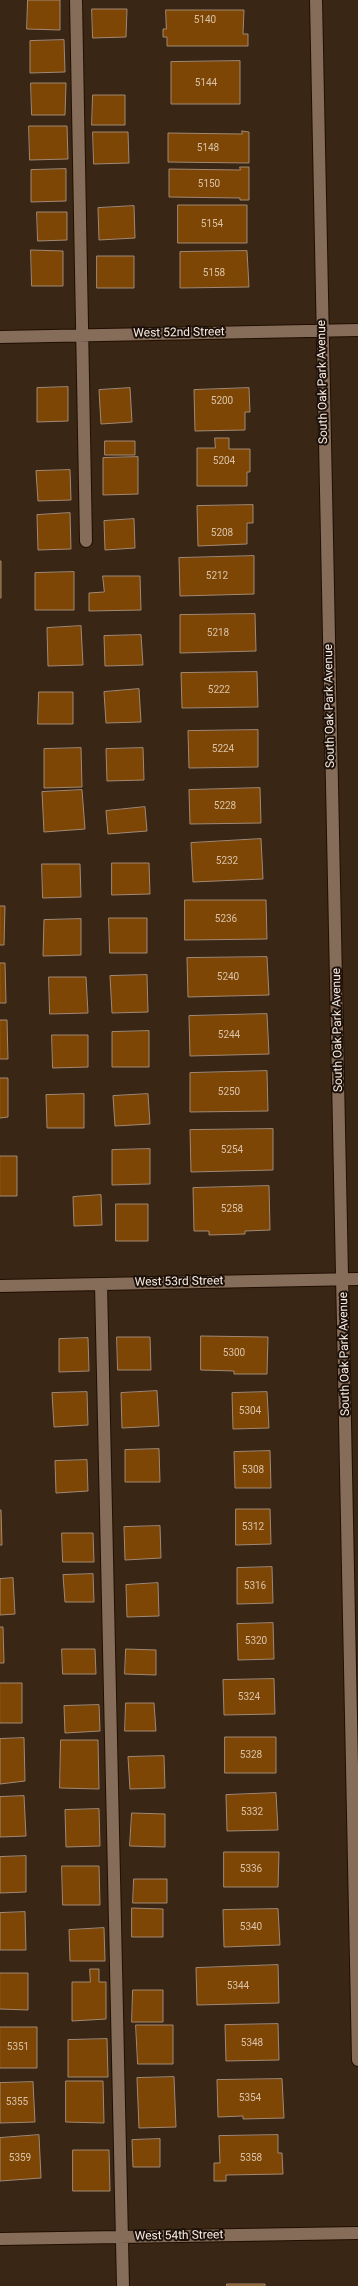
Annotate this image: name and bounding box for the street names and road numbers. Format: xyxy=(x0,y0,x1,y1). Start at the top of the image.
street label: South Oak Park Avenue xyxy=(315,320,331,444)
street label: West 52nd Street xyxy=(133,325,225,341)
street label: South Oak Park Avenue xyxy=(322,644,338,768)
street label: South Oak Park Avenue xyxy=(330,968,346,1092)
street label: West 53rd Street xyxy=(134,1274,224,1290)
street label: South Oak Park Avenue xyxy=(337,1292,353,1416)
street label: West 54th Street xyxy=(135,2228,223,2244)

